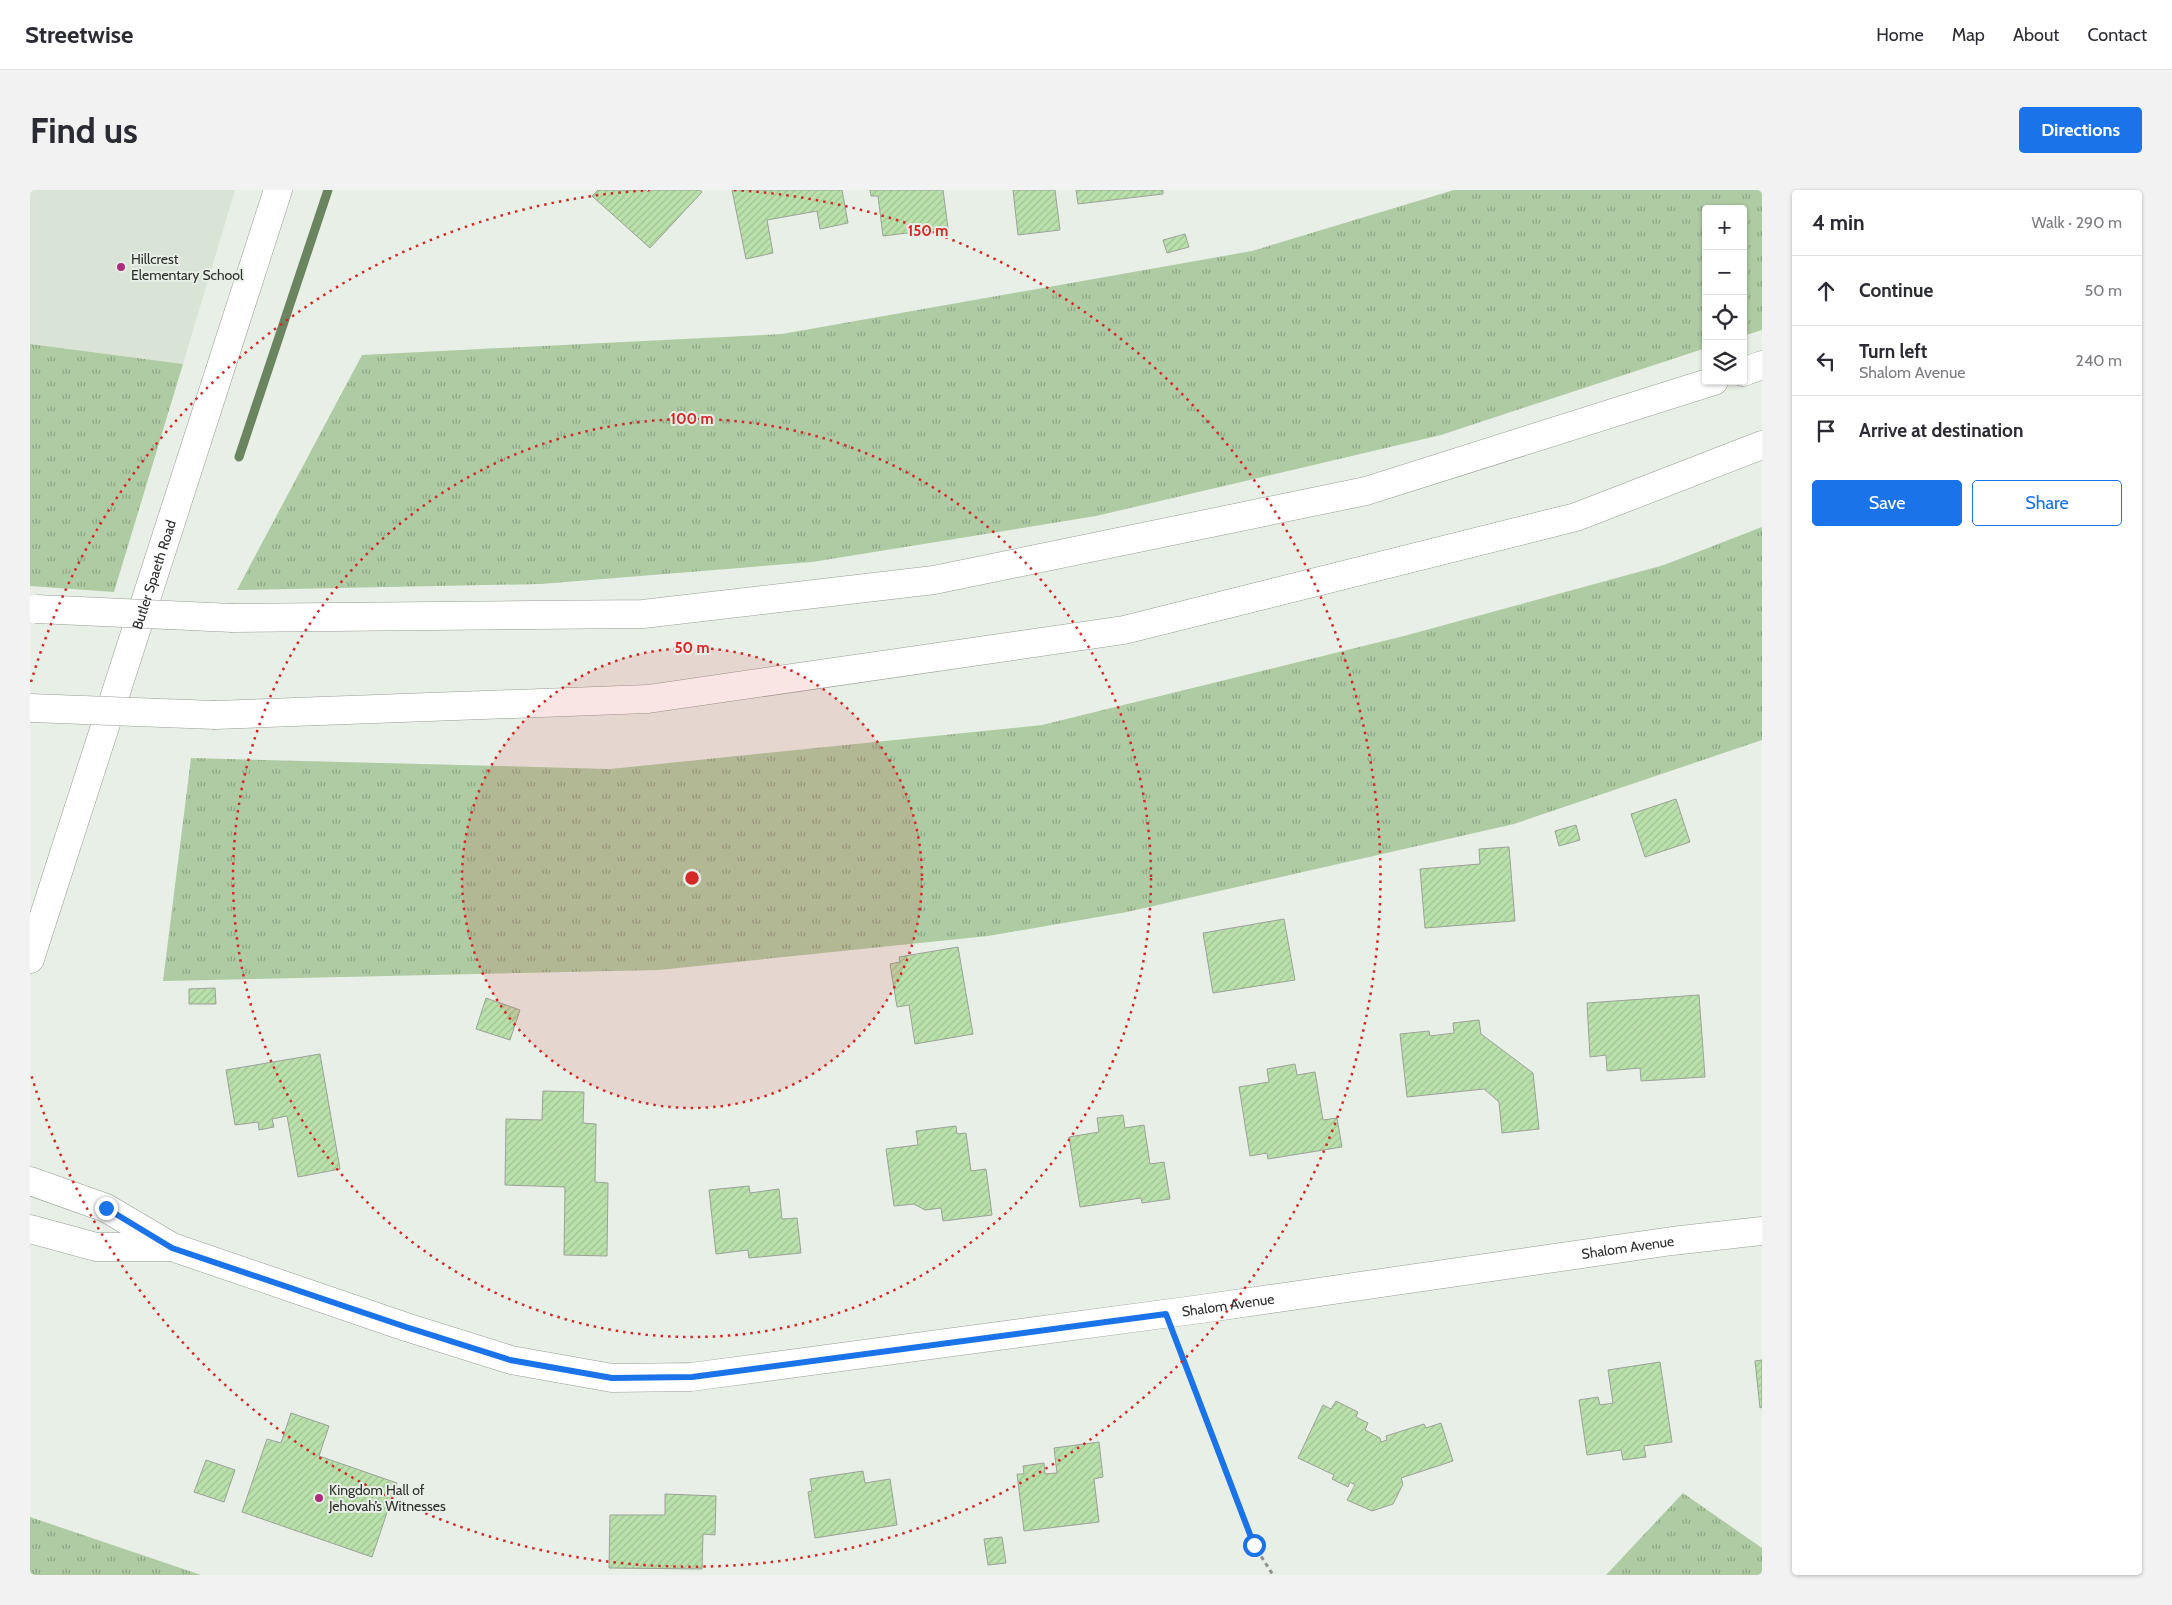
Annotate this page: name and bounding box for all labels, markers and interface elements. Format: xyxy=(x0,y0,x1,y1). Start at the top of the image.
text: Streetwise xyxy=(25,20,133,49)
text: Home xyxy=(1876,24,1924,46)
text: Map xyxy=(1952,24,1985,46)
text: About xyxy=(2013,24,2059,46)
text: Contact xyxy=(2087,24,2147,46)
button: Directions xyxy=(2019,107,2142,153)
text: Find us xyxy=(30,109,138,152)
map controls xyxy=(1702,205,1747,385)
button: + xyxy=(1702,205,1747,250)
text: 4 min xyxy=(1812,210,1865,235)
text: Walk · 290 m xyxy=(2032,213,2122,232)
text: 150 m xyxy=(908,222,948,240)
place label: Hillcrest Elementary School xyxy=(131,250,244,284)
button: − xyxy=(1702,250,1747,295)
marker: Hillcrest Elementary School xyxy=(115,261,127,273)
icon: ahead xyxy=(1812,277,1840,305)
text: Continue xyxy=(1859,279,1933,302)
text: 50 m xyxy=(2085,281,2122,300)
button: locate xyxy=(1702,295,1747,340)
button: layers xyxy=(1702,340,1747,385)
text: Turn left xyxy=(1859,340,1927,363)
icon: left xyxy=(1812,347,1840,375)
text: 240 m xyxy=(2076,351,2122,370)
text: Shalom Avenue xyxy=(1859,363,1965,382)
text: 100 m xyxy=(670,410,714,428)
icon: arrive xyxy=(1812,417,1840,445)
text: Arrive at destination xyxy=(1859,419,2023,442)
button: Save xyxy=(1812,480,1962,526)
button: Share xyxy=(1972,480,2122,526)
street label: Butler Spaeth Road xyxy=(128,517,180,632)
text: 50 m xyxy=(674,639,710,657)
centre of rings xyxy=(683,869,701,887)
route end xyxy=(95,1197,118,1220)
street label: Shalom Avenue xyxy=(1580,1232,1675,1263)
street label: Shalom Avenue xyxy=(1181,1290,1275,1320)
place label: Kingdom Hall of Jehovah’s Witnesses xyxy=(328,1481,446,1515)
marker: Kingdom Hall of Jehovah’s Witnesses xyxy=(313,1492,325,1504)
route start xyxy=(1243,1534,1266,1557)

